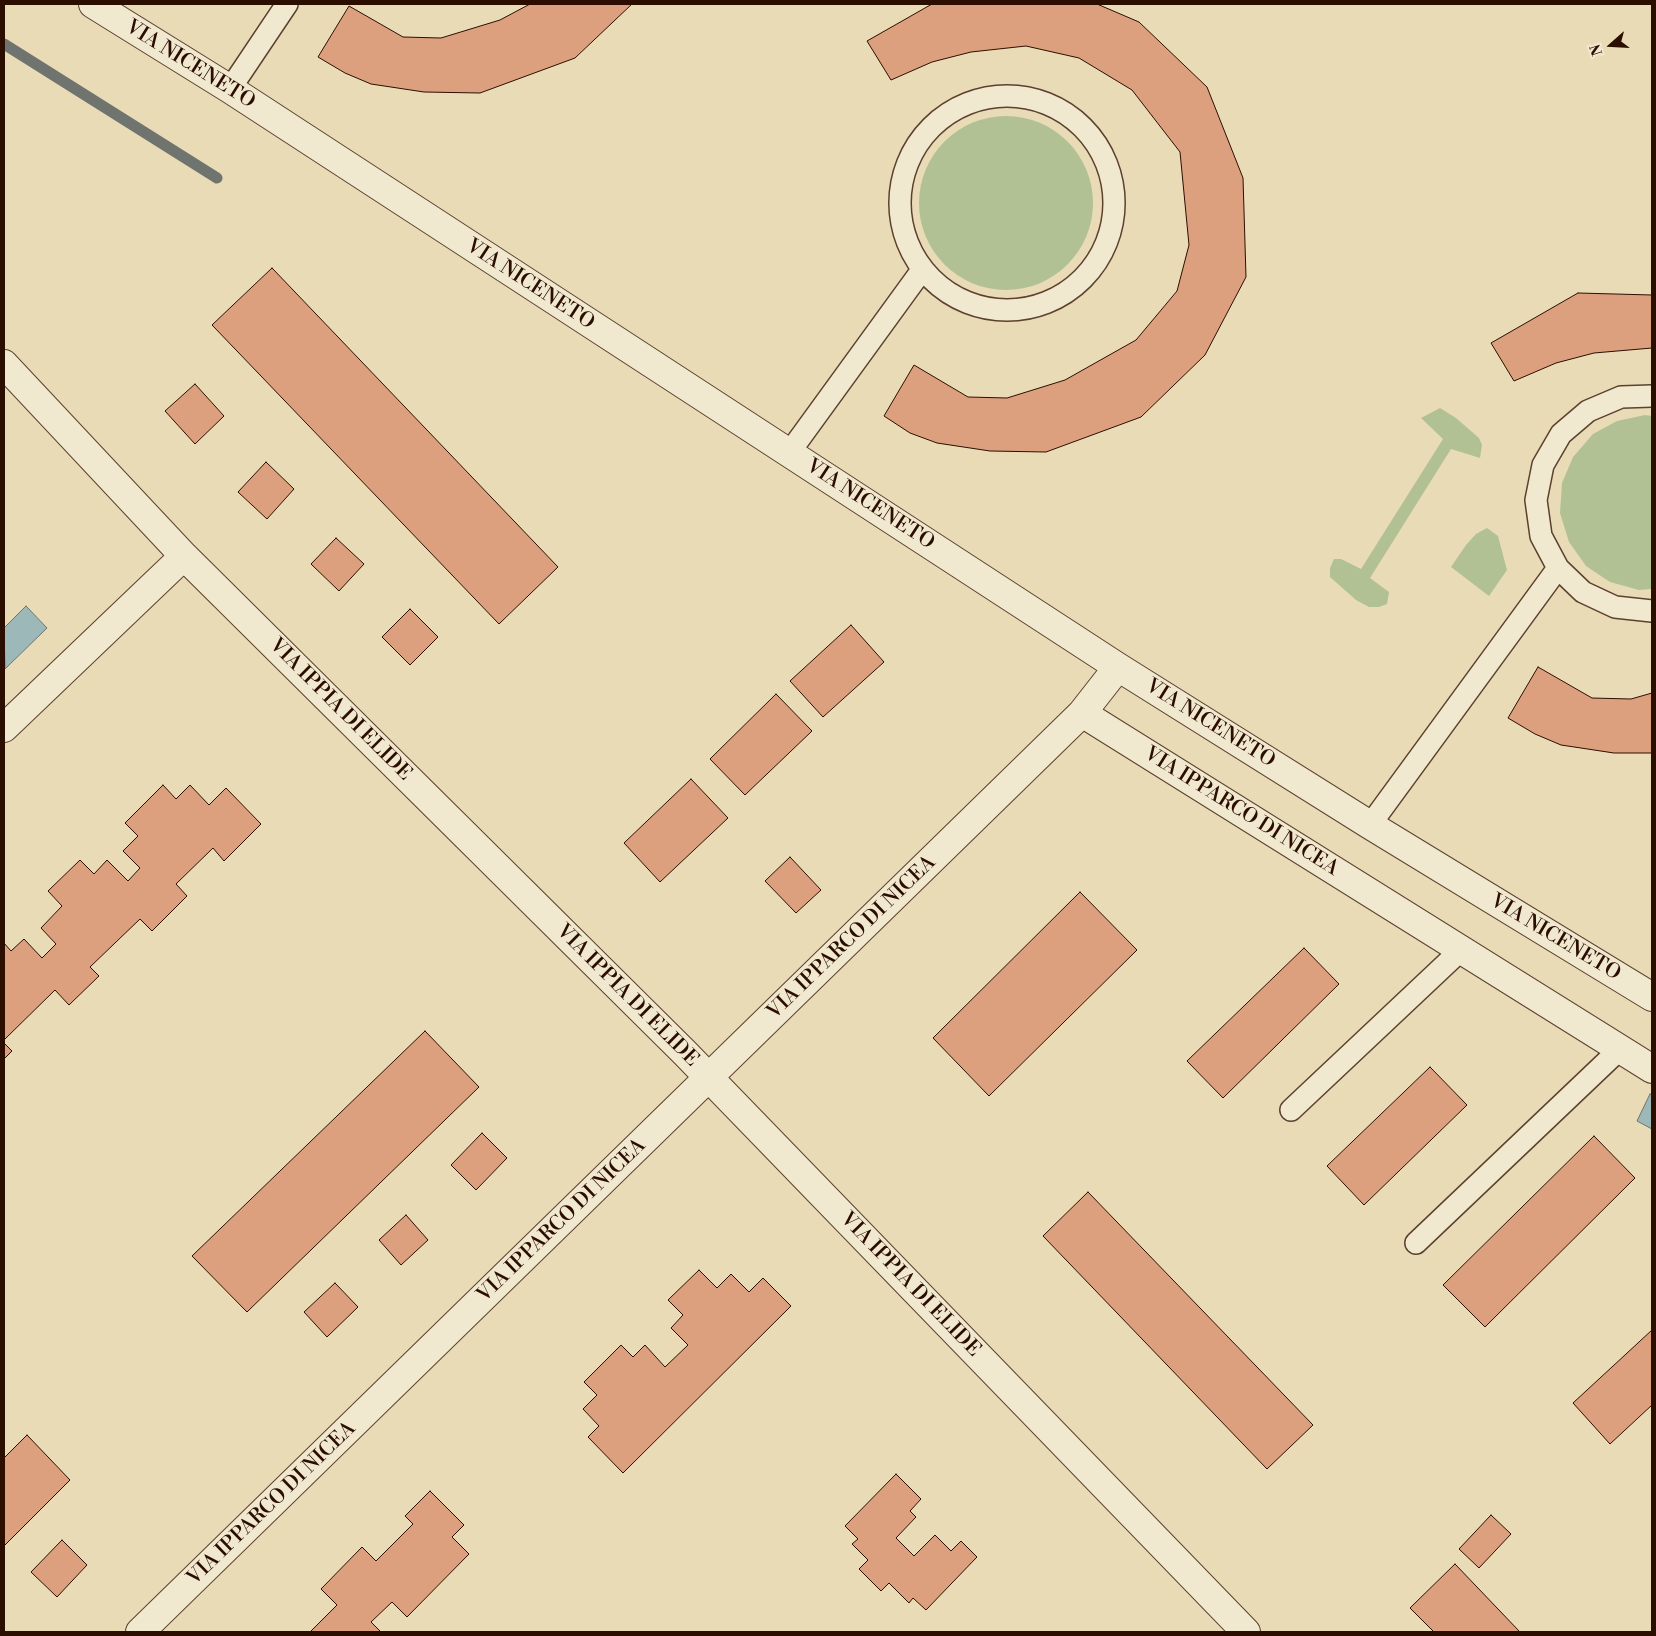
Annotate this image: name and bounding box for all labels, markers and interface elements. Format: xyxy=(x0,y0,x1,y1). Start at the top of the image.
street label: VIA NICENETO xyxy=(121,16,259,114)
north arrow xyxy=(1586,20,1636,70)
text: N xyxy=(1587,42,1607,58)
street label: VIA NICENETO xyxy=(461,235,599,335)
street label: VIA NICENETO xyxy=(801,455,939,555)
street label: VIA IPPIA DI ELIDE xyxy=(264,634,416,786)
street label: VIA NICENETO xyxy=(1141,675,1279,773)
street label: VIA IPPARCO DI NICEA xyxy=(1139,742,1343,882)
street label: VIA IPPARCO DI NICEA xyxy=(763,851,941,1025)
street label: VIA NICENETO xyxy=(1485,890,1625,986)
street label: VIA IPPIA DI ELIDE xyxy=(551,920,703,1072)
street label: VIA IPPARCO DI NICEA xyxy=(473,1134,651,1308)
street label: VIA IPPIA DI ELIDE xyxy=(835,1208,985,1362)
street label: VIA IPPARCO DI NICEA xyxy=(183,1417,361,1591)

